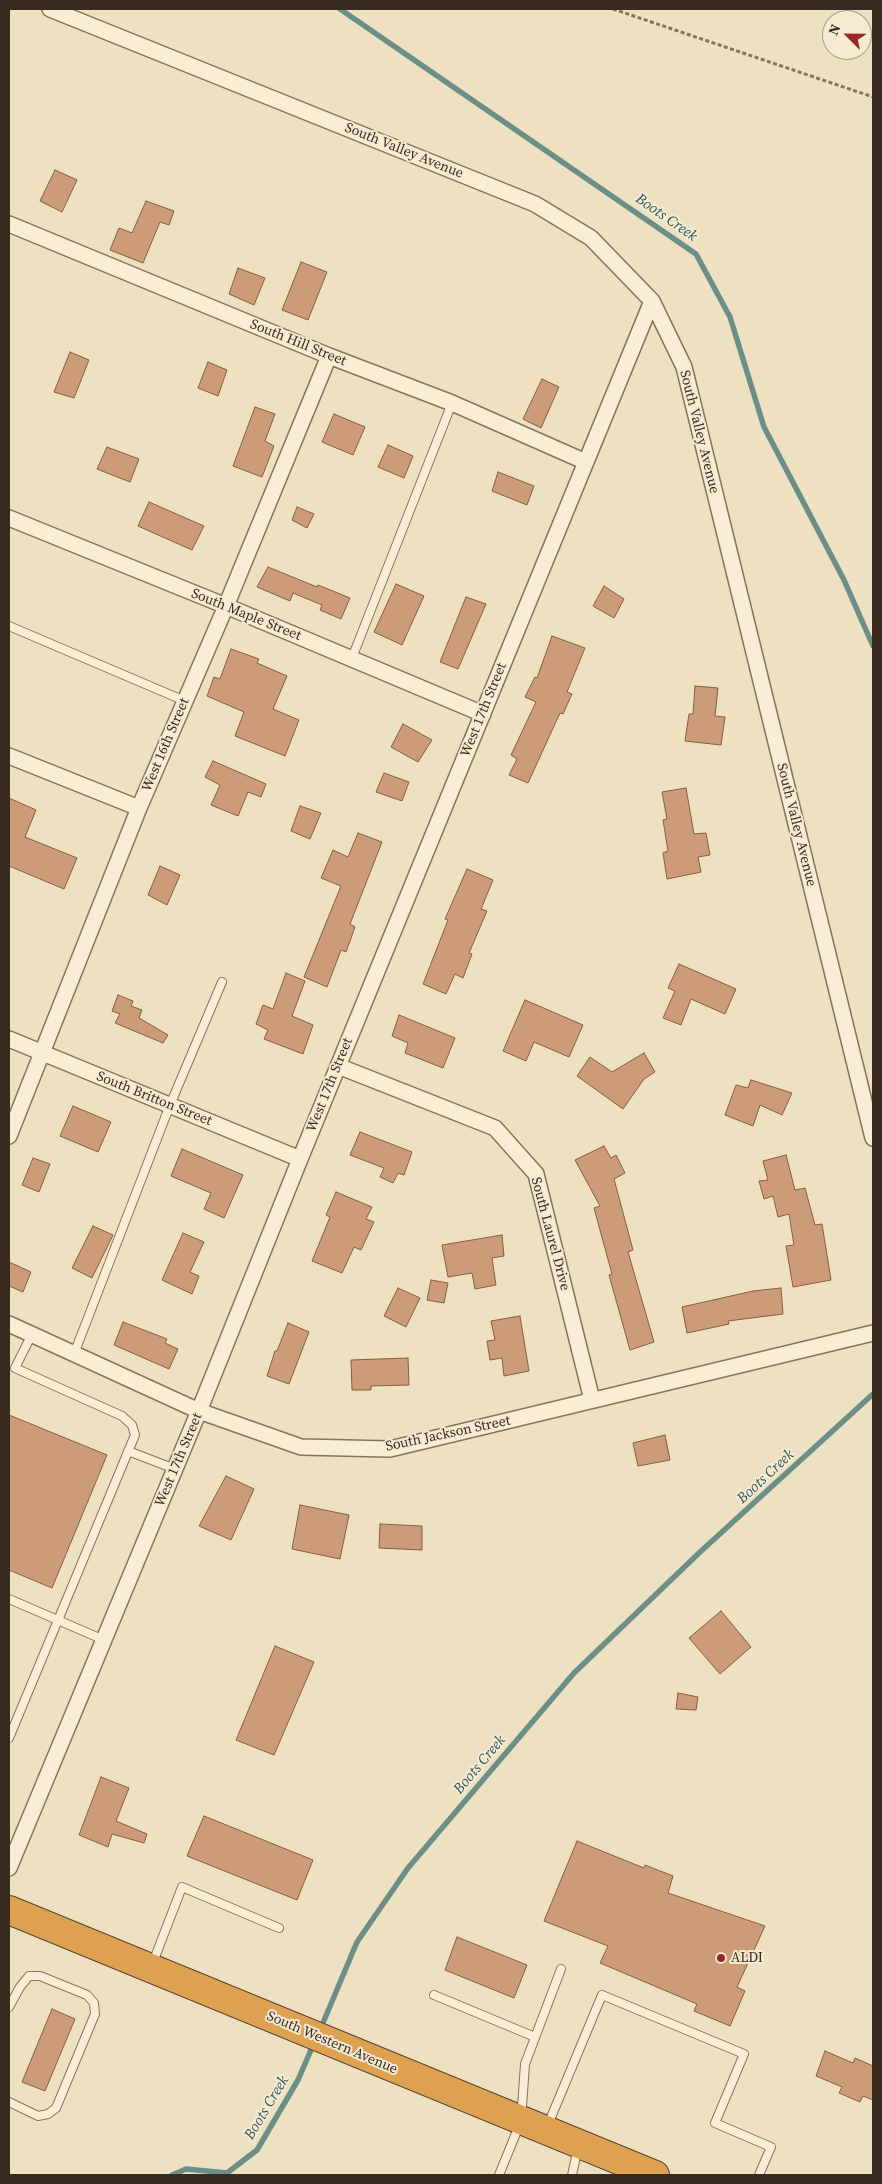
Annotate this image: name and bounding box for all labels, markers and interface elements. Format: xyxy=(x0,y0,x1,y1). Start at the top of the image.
north arrow xyxy=(822,10,872,60)
text: N xyxy=(823,21,845,38)
street label: South Valley Avenue xyxy=(342,120,466,182)
water label: Boots Creek xyxy=(632,190,700,246)
street label: South Hill Street xyxy=(248,316,348,370)
street label: South Valley Avenue xyxy=(676,369,722,495)
street label: South Maple Street xyxy=(189,585,303,645)
street label: West 17th Street xyxy=(457,661,511,759)
street label: West 16th Street xyxy=(139,696,193,794)
street label: South Valley Avenue xyxy=(773,762,819,888)
street label: West 17th Street xyxy=(303,1036,357,1134)
street label: South Britton Street xyxy=(94,1068,214,1130)
street label: South Laurel Drive xyxy=(527,1175,573,1293)
street label: West 17th Street xyxy=(152,1411,206,1509)
street label: South Jackson Street xyxy=(384,1413,512,1455)
water label: Boots Creek xyxy=(734,1446,798,1508)
water label: Boots Creek xyxy=(450,1732,510,1798)
place label: ALDI xyxy=(731,1950,763,1966)
marker: ALDI xyxy=(715,1952,727,1964)
street label: South Western Avenue xyxy=(264,2008,400,2078)
water label: Boots Creek xyxy=(241,2073,293,2143)

